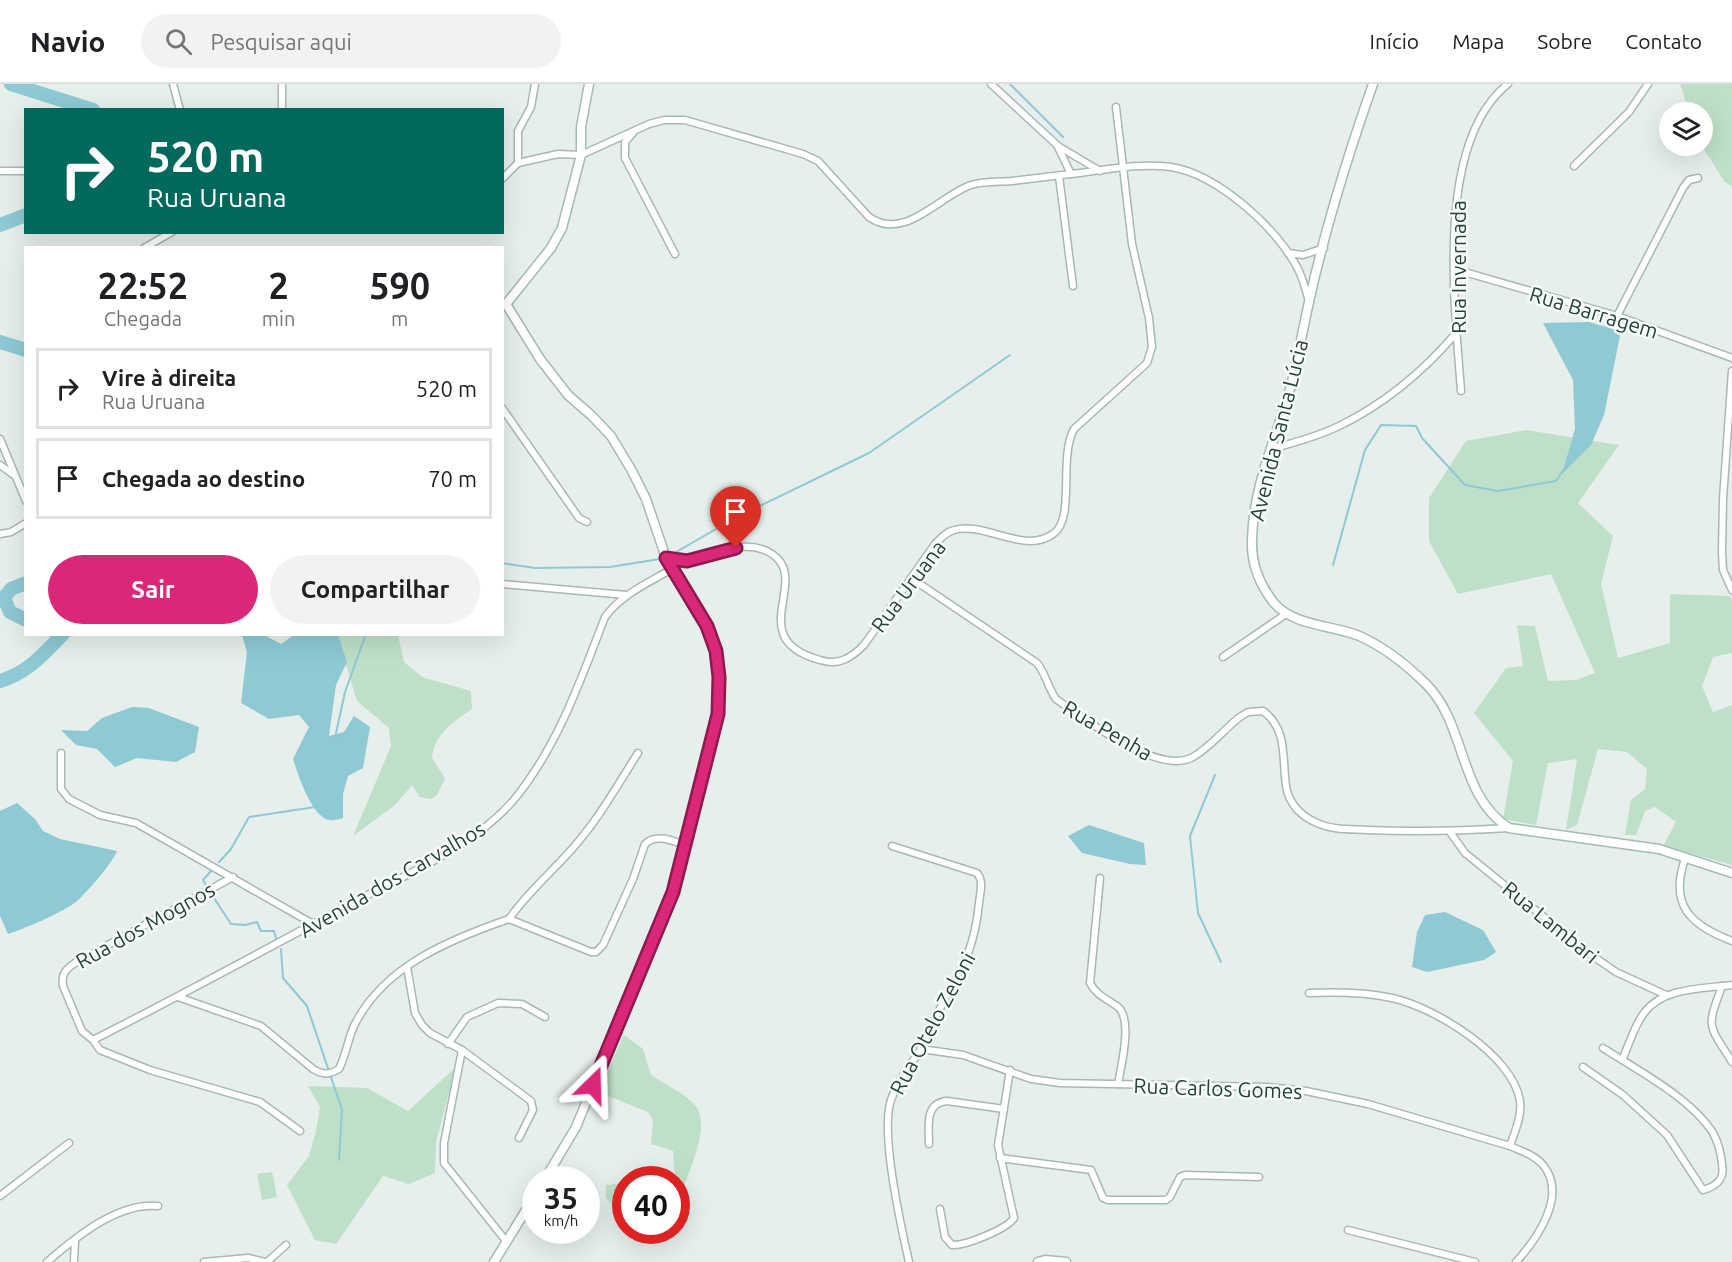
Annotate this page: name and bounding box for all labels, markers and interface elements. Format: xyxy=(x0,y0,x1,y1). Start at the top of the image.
search box xyxy=(141,14,561,68)
icon: search xyxy=(162,25,195,58)
text: Navio xyxy=(30,26,105,57)
text: Pesquisar aqui xyxy=(210,29,352,54)
text: Início xyxy=(1370,29,1419,53)
text: Mapa xyxy=(1452,29,1504,53)
text: Sobre xyxy=(1537,29,1592,53)
text: Contato xyxy=(1625,29,1702,53)
map controls xyxy=(1659,102,1713,156)
button: layers xyxy=(1659,102,1713,156)
icon: right xyxy=(48,132,126,210)
text: 520 m xyxy=(147,133,264,180)
text: Rua Uruana xyxy=(147,182,287,212)
street label: Rua Invernada xyxy=(1446,200,1470,334)
text: 22:52 xyxy=(98,265,188,306)
text: 2 xyxy=(268,265,289,306)
text: 590 xyxy=(369,265,430,306)
street label: Rua Barragem xyxy=(1527,281,1661,343)
text: Chegada xyxy=(104,307,182,330)
text: min xyxy=(262,307,295,330)
text: m xyxy=(391,307,408,330)
street label: Avenida Santa Lúcia xyxy=(1244,337,1312,523)
text: Vire à direita xyxy=(102,365,236,390)
icon: right xyxy=(51,372,84,405)
text: 520 m xyxy=(416,376,477,401)
text: Rua Uruana xyxy=(102,390,205,413)
icon: arrive xyxy=(51,462,84,495)
text: Chegada ao destino xyxy=(102,466,305,491)
text: 70 m xyxy=(428,466,477,491)
pin xyxy=(710,486,761,548)
icon: arrive xyxy=(719,495,752,528)
street label: Rua Uruana xyxy=(866,535,950,637)
button: Sair xyxy=(48,555,258,624)
button: Compartilhar xyxy=(270,555,480,624)
street label: Rua Penha xyxy=(1059,695,1157,765)
street label: Avenida dos Carvalhos xyxy=(295,816,489,942)
street label: Rua Lambari xyxy=(1498,876,1604,968)
street label: Rua dos Mognos xyxy=(71,877,219,973)
street label: Rua Otelo Zeloni xyxy=(884,948,980,1098)
position arrow xyxy=(561,1053,625,1117)
street label: Rua Carlos Gomes xyxy=(1133,1073,1303,1103)
speed limit sign: 40 xyxy=(612,1166,690,1244)
text: 35 xyxy=(544,1181,578,1215)
text: km/h xyxy=(544,1212,578,1229)

